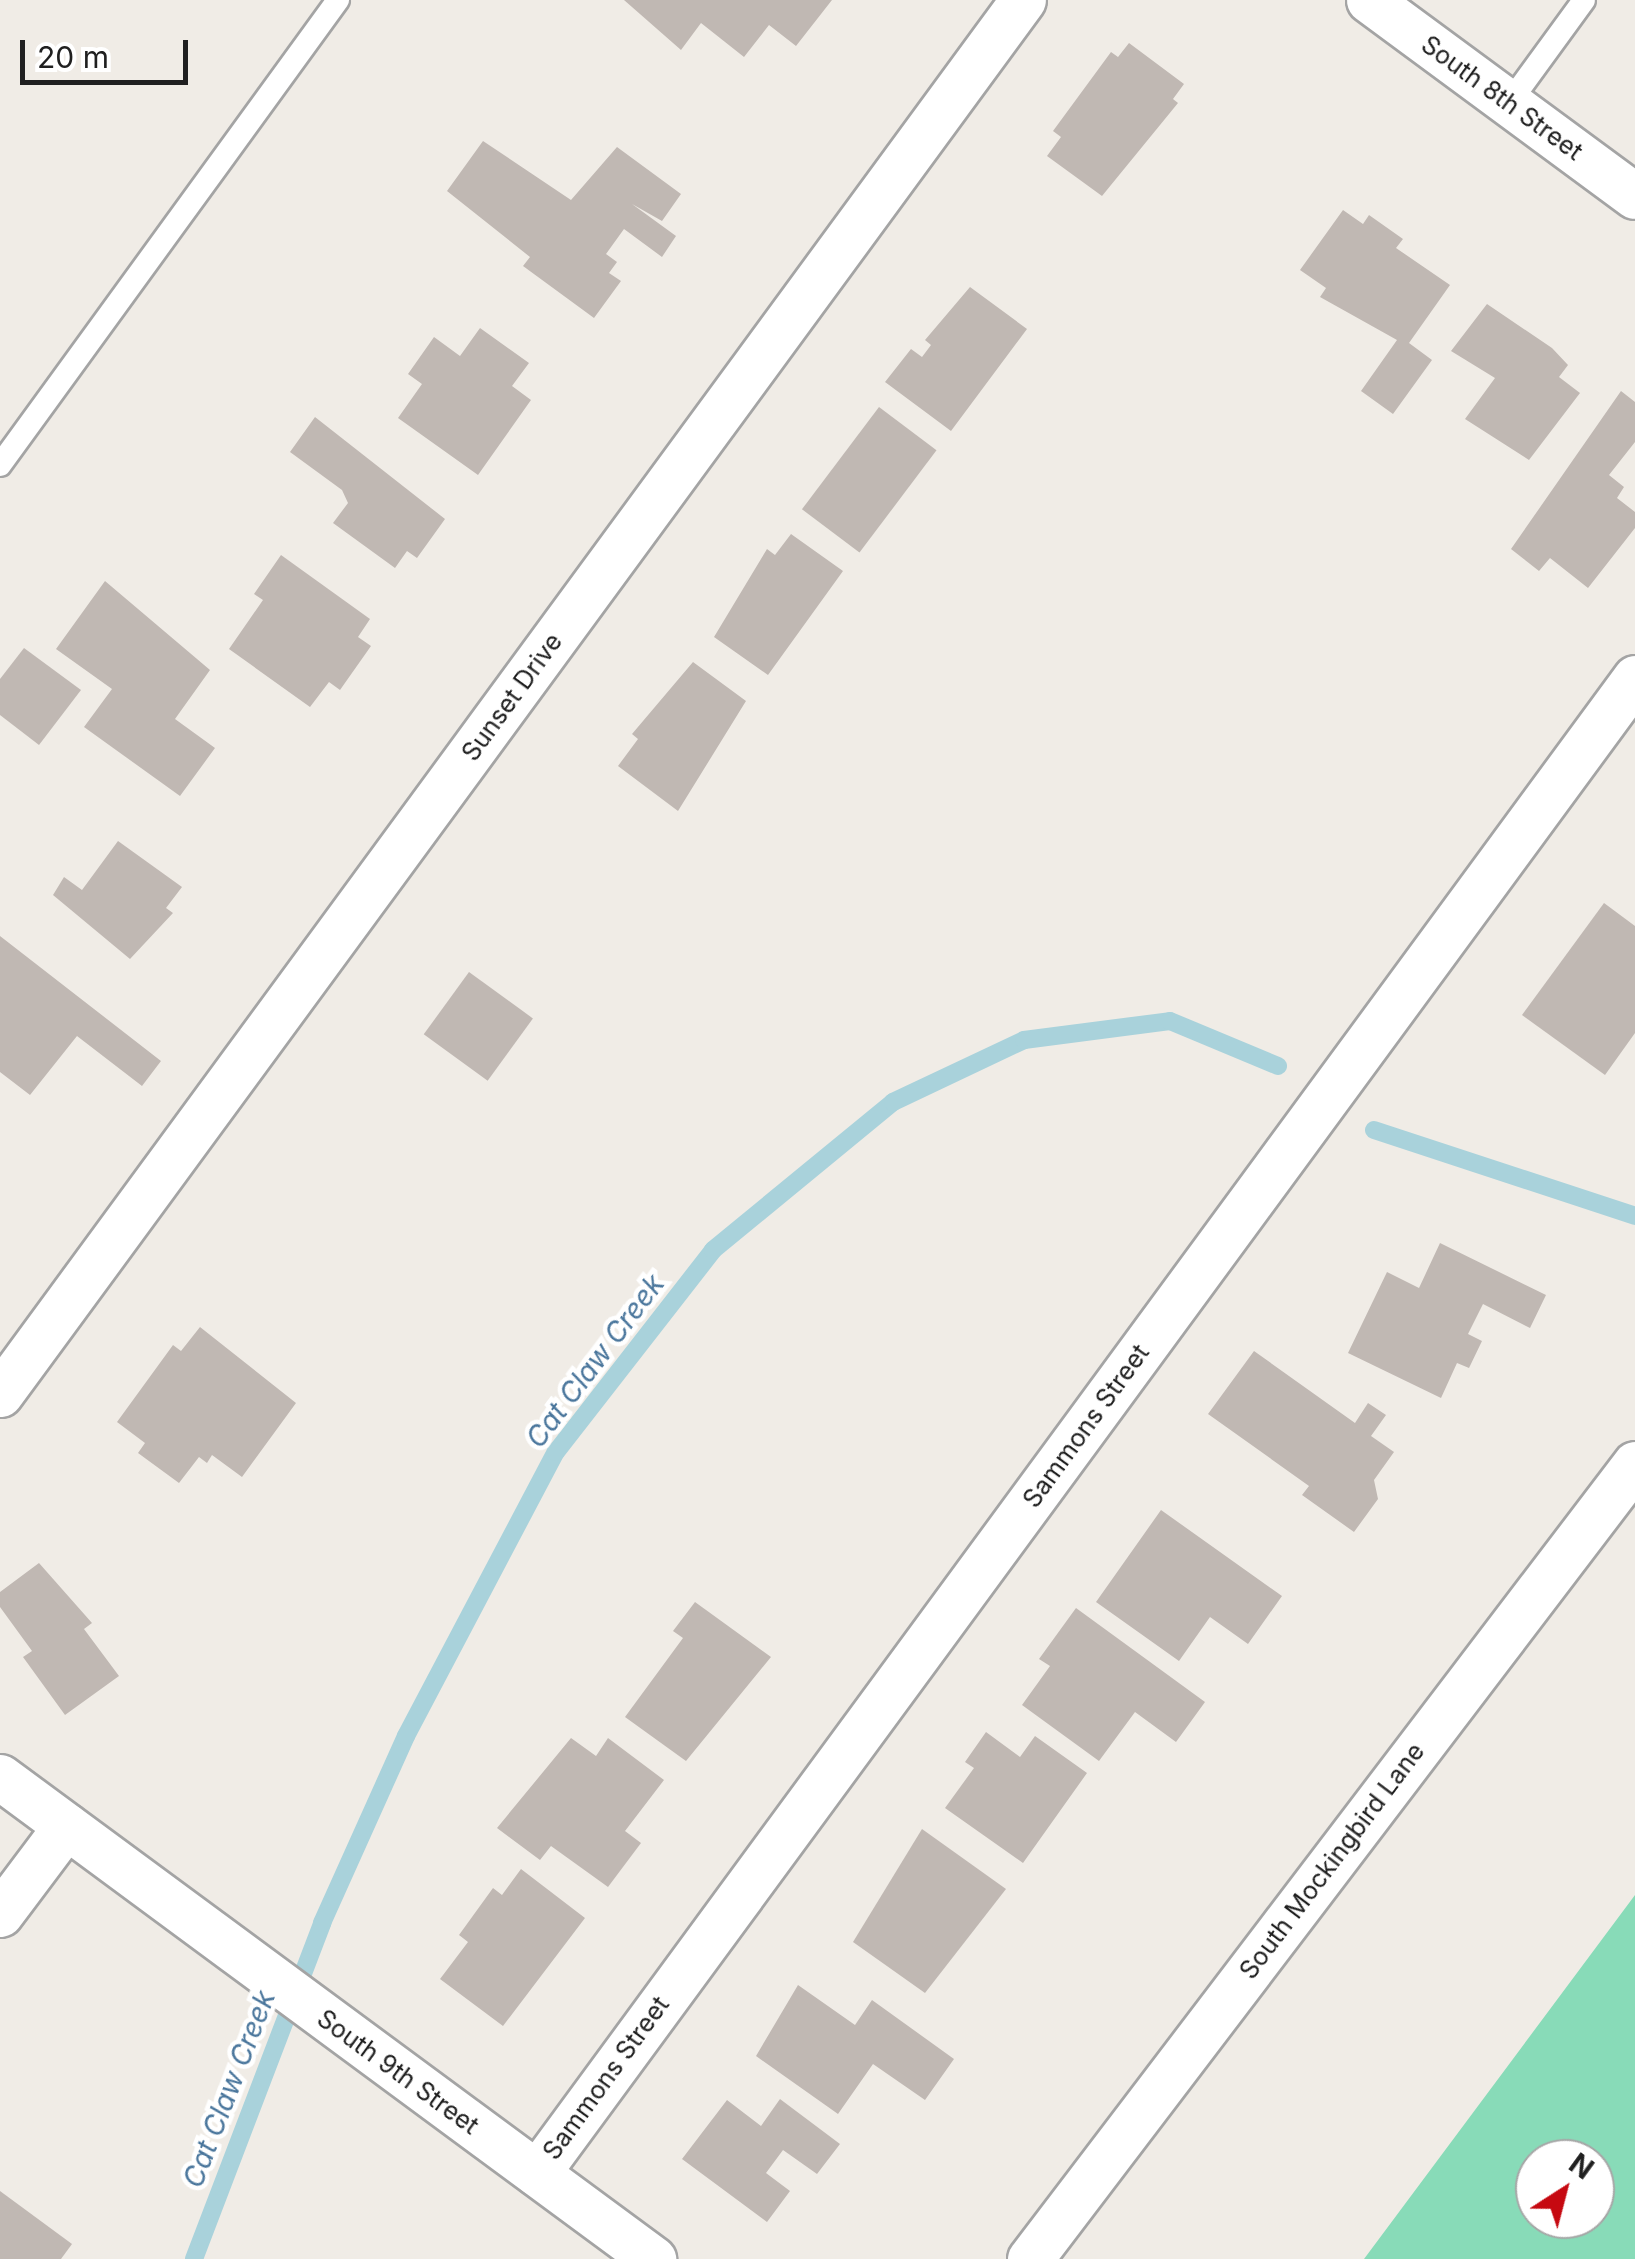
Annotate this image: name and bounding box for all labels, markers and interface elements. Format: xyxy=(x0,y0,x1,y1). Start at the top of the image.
scale bar xyxy=(25,20,192,82)
street label: South 8th Street xyxy=(1416,29,1588,167)
text: 20 m xyxy=(37,39,109,75)
street label: Sunset Drive xyxy=(456,627,568,767)
water label: Cat Claw Creek xyxy=(519,1268,671,1454)
street label: Sammons Street xyxy=(1017,1339,1155,1513)
street label: South Mockingbird Lane xyxy=(1233,1737,1431,1985)
water label: Cat Claw Creek xyxy=(176,1986,282,2192)
street label: Sammons Street xyxy=(537,1991,675,2165)
street label: South 9th Street xyxy=(311,2003,485,2141)
north arrow xyxy=(1515,2139,1615,2239)
text: N xyxy=(1563,2146,1600,2186)

